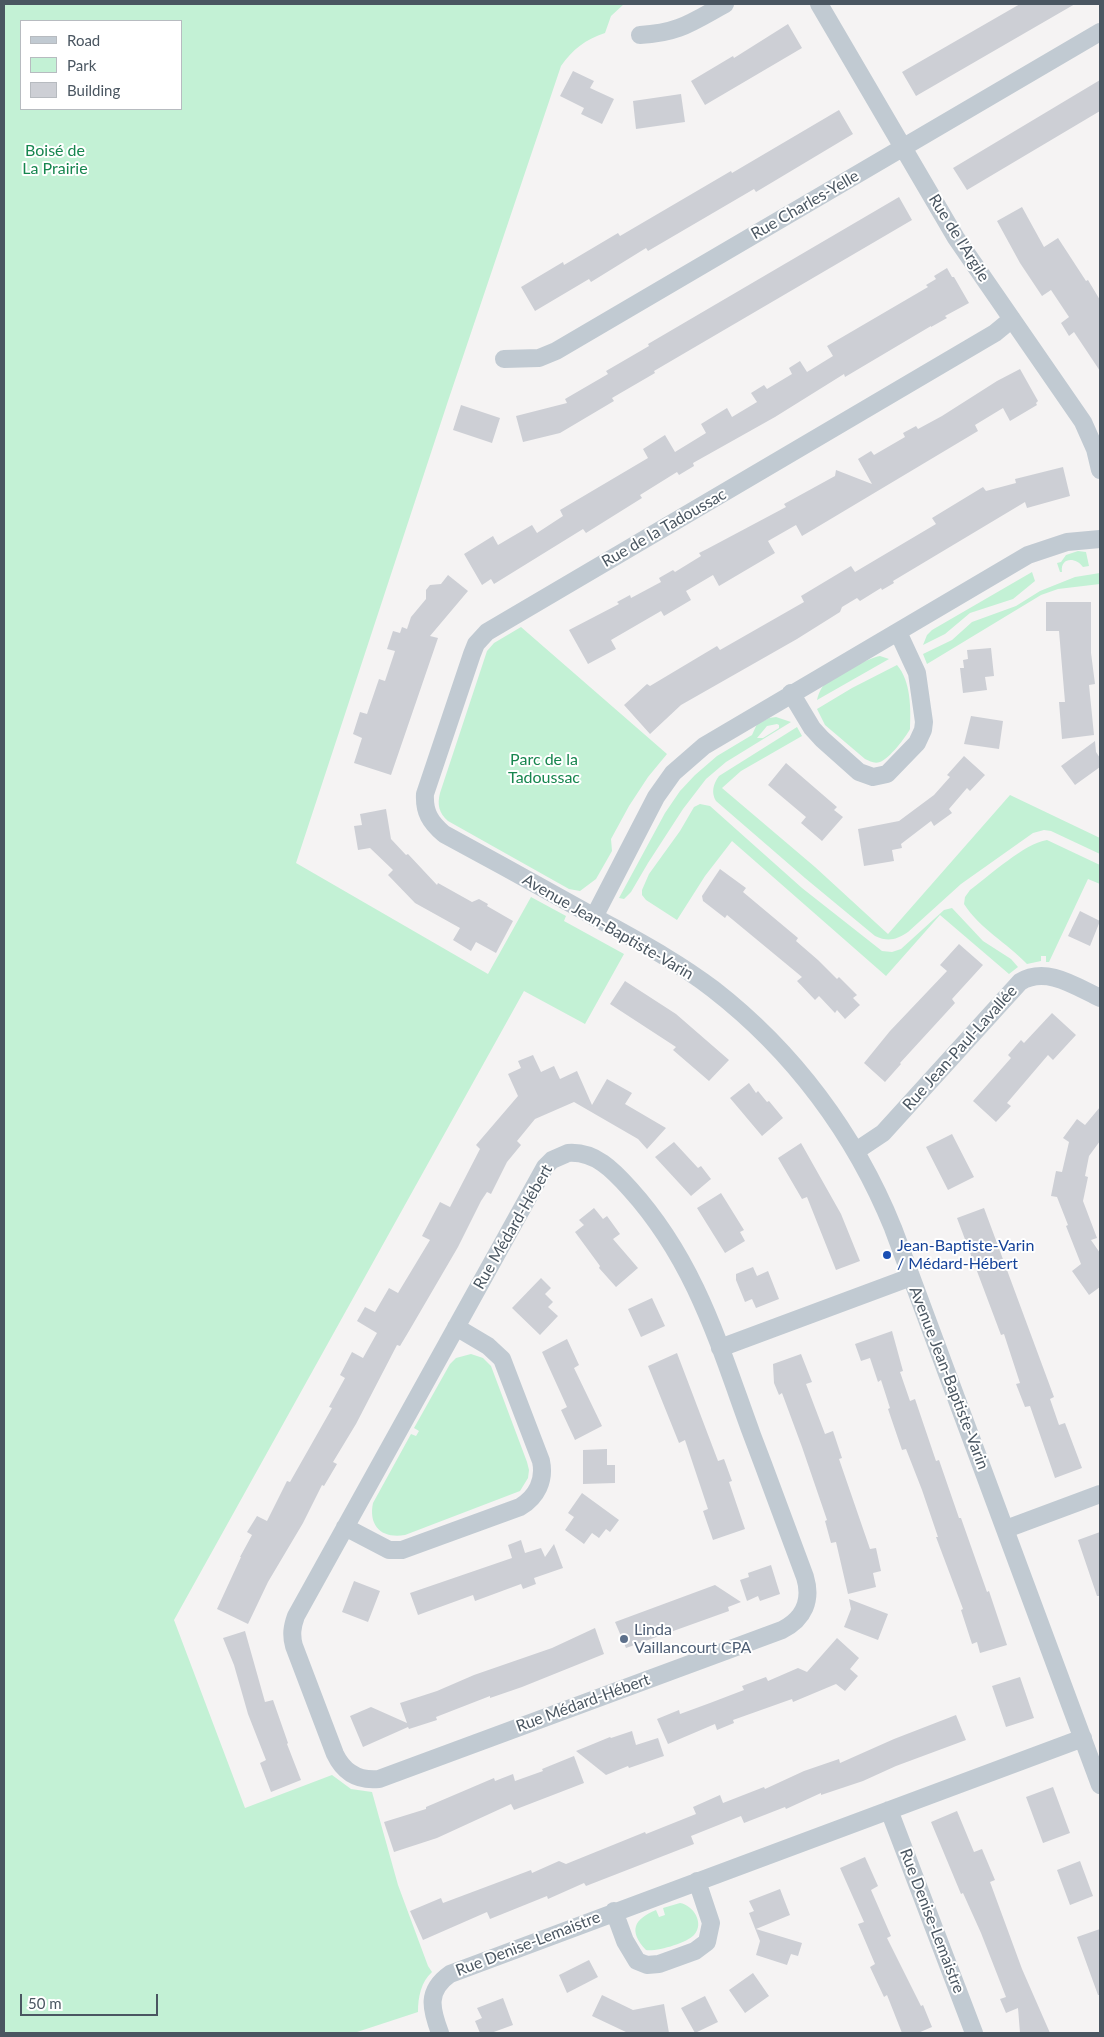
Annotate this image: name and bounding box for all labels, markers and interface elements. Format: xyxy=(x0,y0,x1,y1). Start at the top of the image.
legend xyxy=(20,20,182,110)
text: Road xyxy=(67,31,100,49)
text: Park xyxy=(67,56,96,74)
text: Building xyxy=(67,81,120,99)
park label: Boisé de La Prairie xyxy=(22,141,88,179)
street label: Rue Charles-Yelle xyxy=(748,166,862,244)
street label: Rue de l'Argile xyxy=(924,191,994,285)
street label: Rue de la Tadoussac xyxy=(598,485,730,571)
park label: Parc de la Tadoussac xyxy=(508,750,580,788)
street label: Avenue Jean-Baptiste-Varin xyxy=(519,870,697,984)
street label: Rue Jean-Paul-Lavallée xyxy=(899,982,1021,1114)
street label: Rue Médard-Hébert xyxy=(469,1161,557,1293)
place label: Jean-Baptiste-Varin / Médard-Hébert xyxy=(897,1236,1034,1274)
marker: Jean-Baptiste-Varin / Médard-Hébert xyxy=(881,1249,893,1261)
street label: Avenue Jean-Baptiste-Varin xyxy=(905,1284,993,1472)
place label: Linda Vaillancourt CPA xyxy=(634,1620,751,1658)
marker: Linda Vaillancourt CPA xyxy=(618,1633,630,1645)
street label: Rue Médard-Hébert xyxy=(514,1670,652,1736)
street label: Rue Denise-Lemaistre xyxy=(896,1846,968,1996)
street label: Rue Denise-Lemaistre xyxy=(453,1908,603,1980)
scale bar xyxy=(22,1984,160,2016)
text: 50 m xyxy=(28,1994,62,2012)

